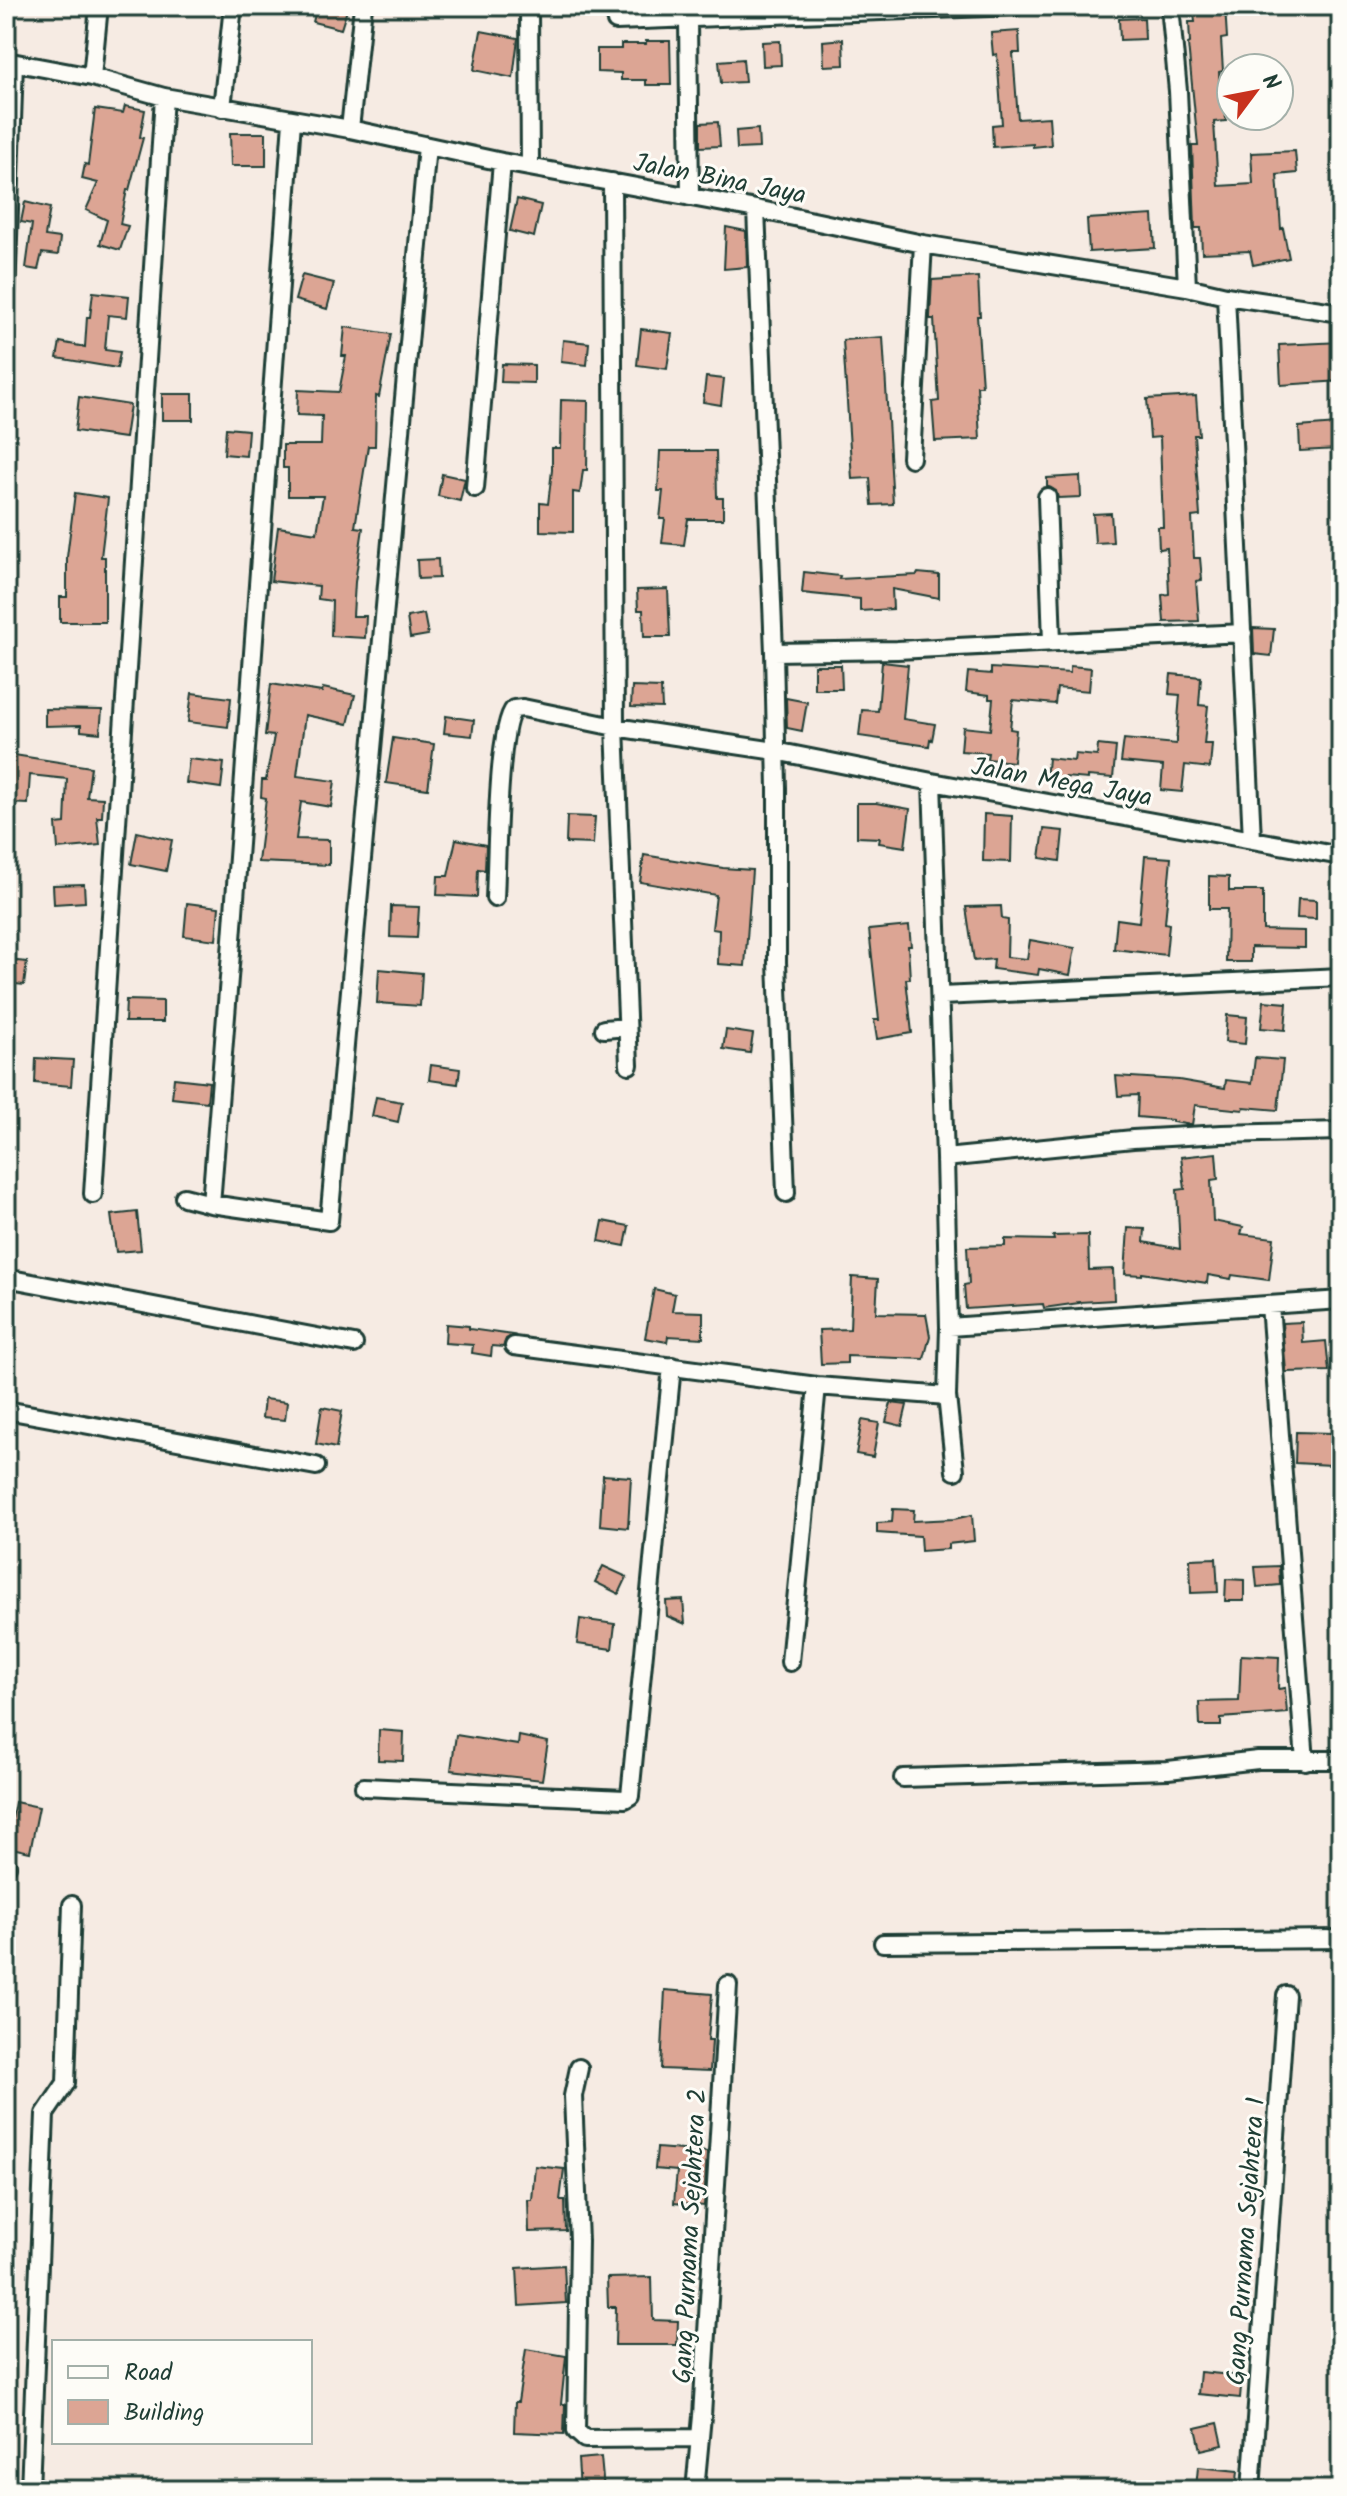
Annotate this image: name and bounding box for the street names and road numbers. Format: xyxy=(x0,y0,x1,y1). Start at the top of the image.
street label: Jalan Bina Jaya xyxy=(630,143,810,217)
street label: Jalan Mega Jaya xyxy=(968,746,1155,820)
street label: Gang Purnama Sejahtera 2 xyxy=(662,2087,720,2385)
street label: Gang Purnama Sejahtera 1 xyxy=(1216,2096,1278,2387)

